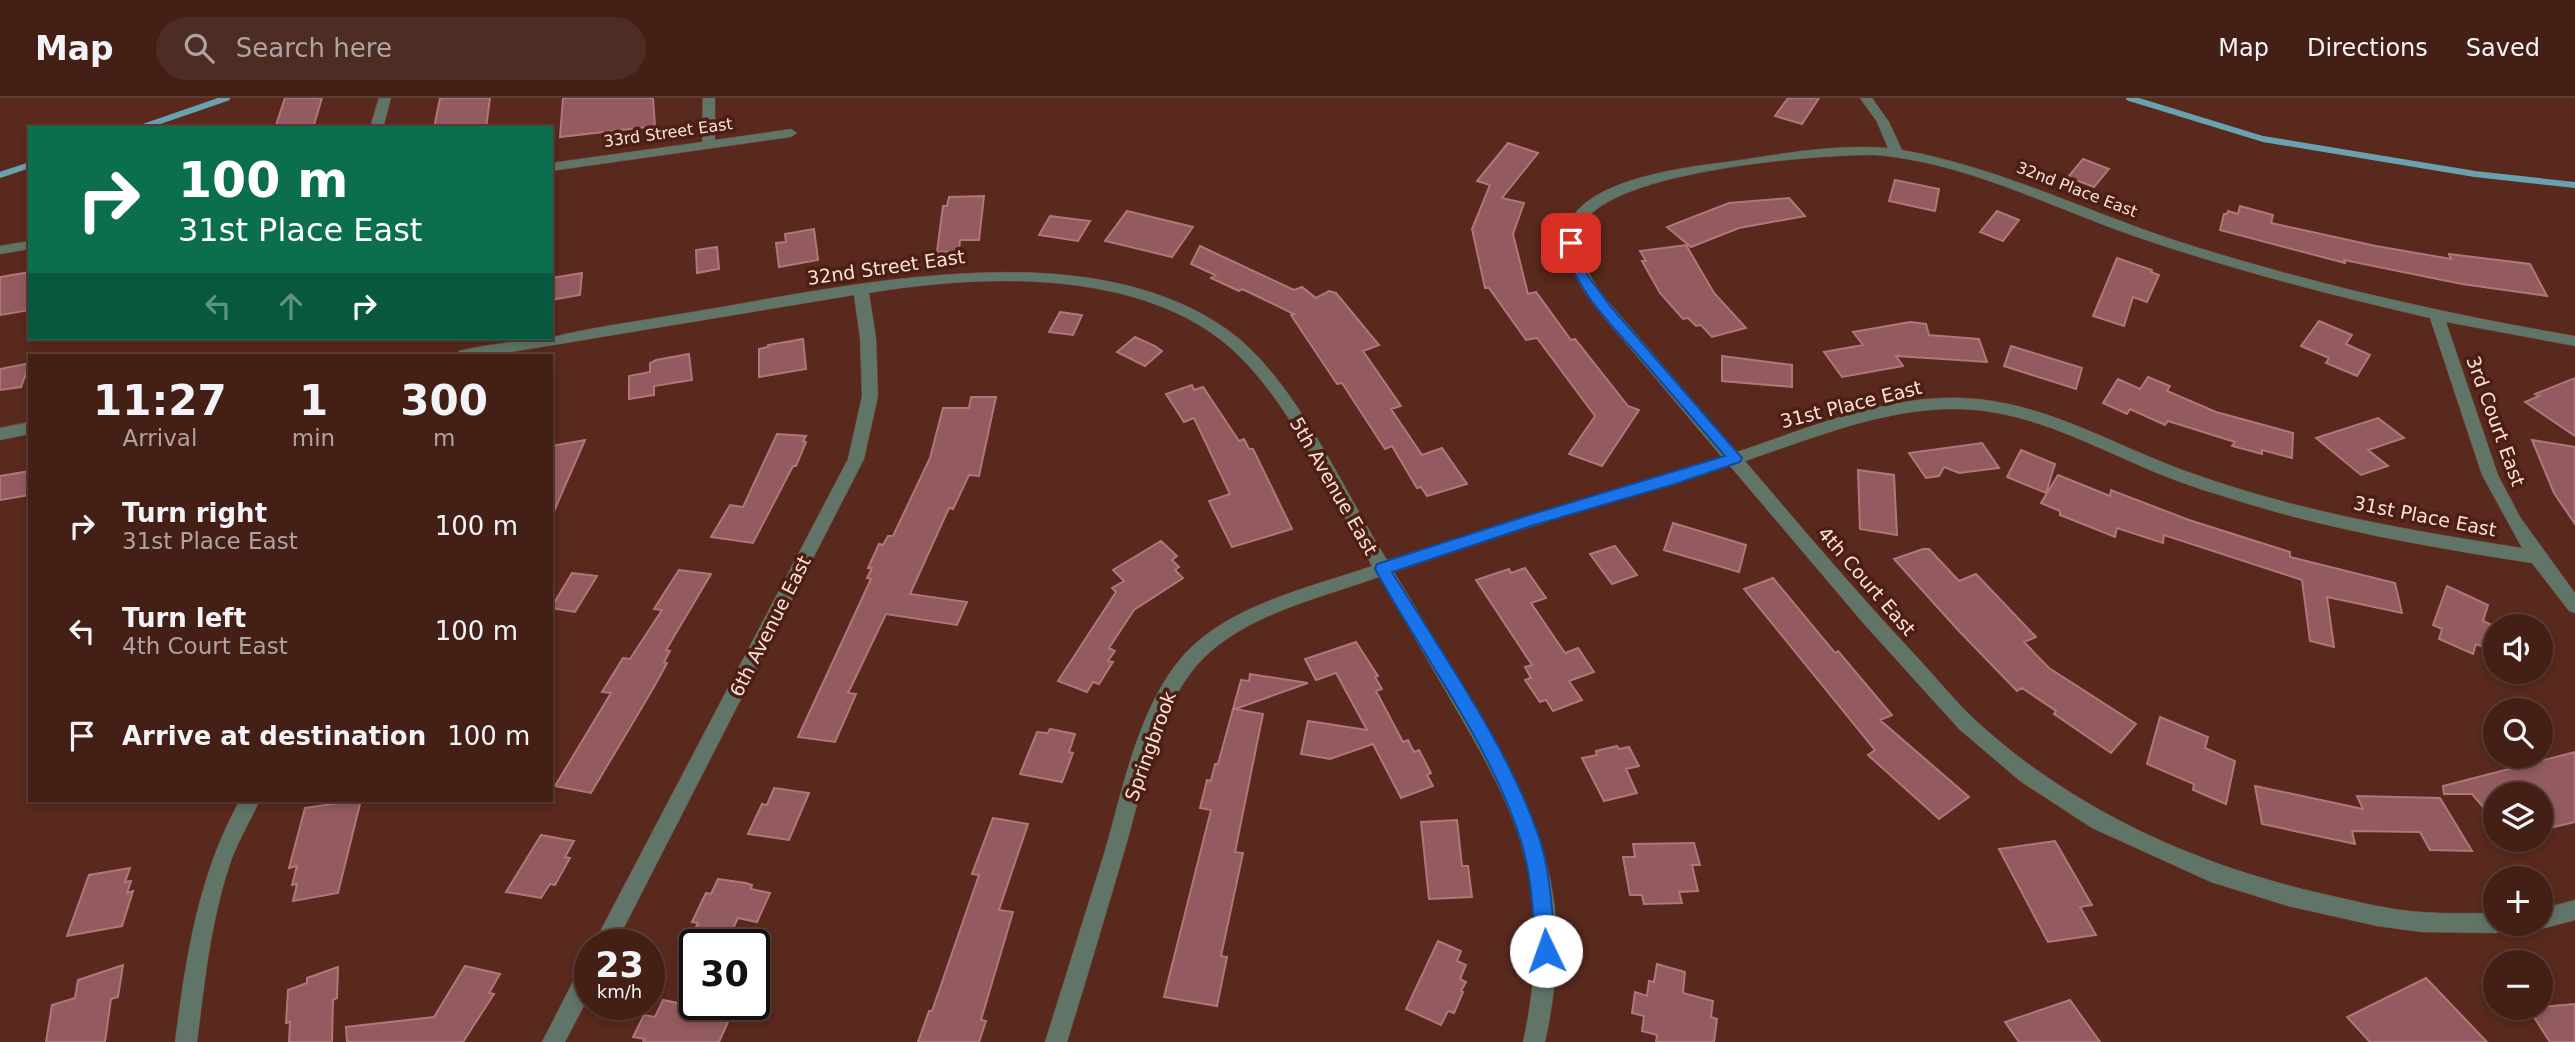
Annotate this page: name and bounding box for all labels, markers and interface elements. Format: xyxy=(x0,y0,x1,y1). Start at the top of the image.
search box xyxy=(156,17,646,80)
text: Map xyxy=(35,29,114,68)
icon: search xyxy=(180,29,218,67)
text: Search here xyxy=(236,33,392,63)
text: Map xyxy=(2218,34,2269,62)
text: Directions xyxy=(2307,34,2428,62)
text: Saved xyxy=(2466,34,2540,62)
street label: 33rd Street East xyxy=(602,114,734,151)
text: 100 m xyxy=(178,152,348,209)
icon: right xyxy=(63,154,154,245)
street label: 32nd Place East xyxy=(2014,158,2140,221)
text: 31st Place East xyxy=(178,211,422,249)
pin xyxy=(1541,213,1601,273)
icon: arrive xyxy=(1552,224,1590,262)
street label: 32nd Street East xyxy=(806,245,966,289)
icon: left xyxy=(199,287,237,325)
icon: ahead xyxy=(272,287,310,325)
icon: right xyxy=(345,287,383,325)
street label: 3rd Court East xyxy=(2462,353,2530,489)
text: 11:27 xyxy=(93,376,227,425)
text: 1 xyxy=(299,376,328,425)
text: 300 xyxy=(400,376,488,425)
street label: 31st Place East xyxy=(1778,376,1924,432)
street label: 5th Avenue East xyxy=(1286,413,1382,559)
text: Arrival xyxy=(123,425,197,451)
text: min xyxy=(292,425,335,451)
text: m xyxy=(433,425,455,451)
street label: 31st Place East xyxy=(2352,491,2498,541)
text: Turn right xyxy=(122,498,267,528)
icon: right xyxy=(63,507,101,545)
text: 100 m xyxy=(435,511,518,541)
street label: 4th Court East xyxy=(1814,522,1920,640)
text: 31st Place East xyxy=(122,528,298,554)
street label: 6th Avenue East xyxy=(725,552,815,700)
text: Turn left xyxy=(122,603,246,633)
icon: left xyxy=(63,612,101,650)
map controls xyxy=(2483,614,2553,1020)
button: sound xyxy=(2483,614,2553,684)
text: 100 m xyxy=(435,616,518,646)
text: 4th Court East xyxy=(122,633,288,659)
street label: Springbrook xyxy=(1120,688,1180,804)
button: search xyxy=(2483,698,2553,768)
icon: arrive xyxy=(63,717,101,755)
text: Arrive at destination xyxy=(122,721,426,751)
text: 100 m xyxy=(447,721,530,751)
button: layers xyxy=(2483,782,2553,852)
button: + xyxy=(2483,866,2553,936)
position arrow xyxy=(1509,914,1583,988)
speed limit sign: 30 xyxy=(679,929,770,1020)
text: 23 xyxy=(595,945,644,985)
button: − xyxy=(2483,950,2553,1020)
text: km/h xyxy=(597,981,642,1002)

